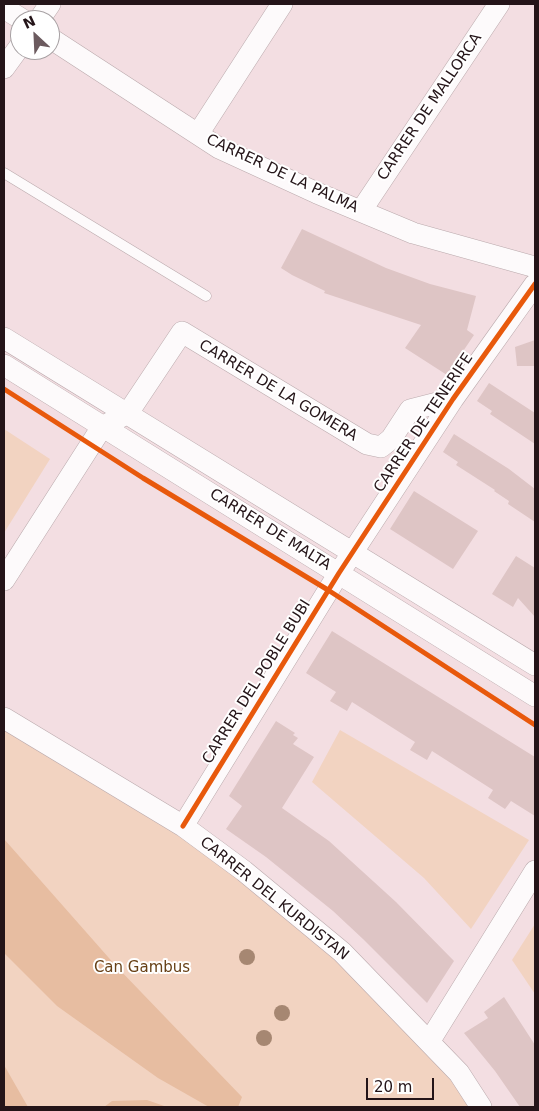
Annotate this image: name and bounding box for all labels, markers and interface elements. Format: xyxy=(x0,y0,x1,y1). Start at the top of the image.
north arrow xyxy=(10,10,60,60)
text: N xyxy=(20,13,38,32)
street label: CARRER DE MALLORCA xyxy=(374,30,486,184)
street label: CARRER DE LA PALMA xyxy=(203,131,361,217)
street label: CARRER DE LA GOMERA xyxy=(195,336,361,446)
street label: CARRER DE TENERIFE xyxy=(371,350,477,496)
street label: CARRER DE MALTA xyxy=(206,485,334,575)
street label: CARRER DEL POBLE BUBI xyxy=(199,597,315,767)
street label: CARRER DEL KURDISTAN xyxy=(196,833,352,965)
park label: Can Gambus xyxy=(94,959,190,977)
scale bar xyxy=(369,1068,436,1100)
text: 20 m xyxy=(374,1078,412,1096)

